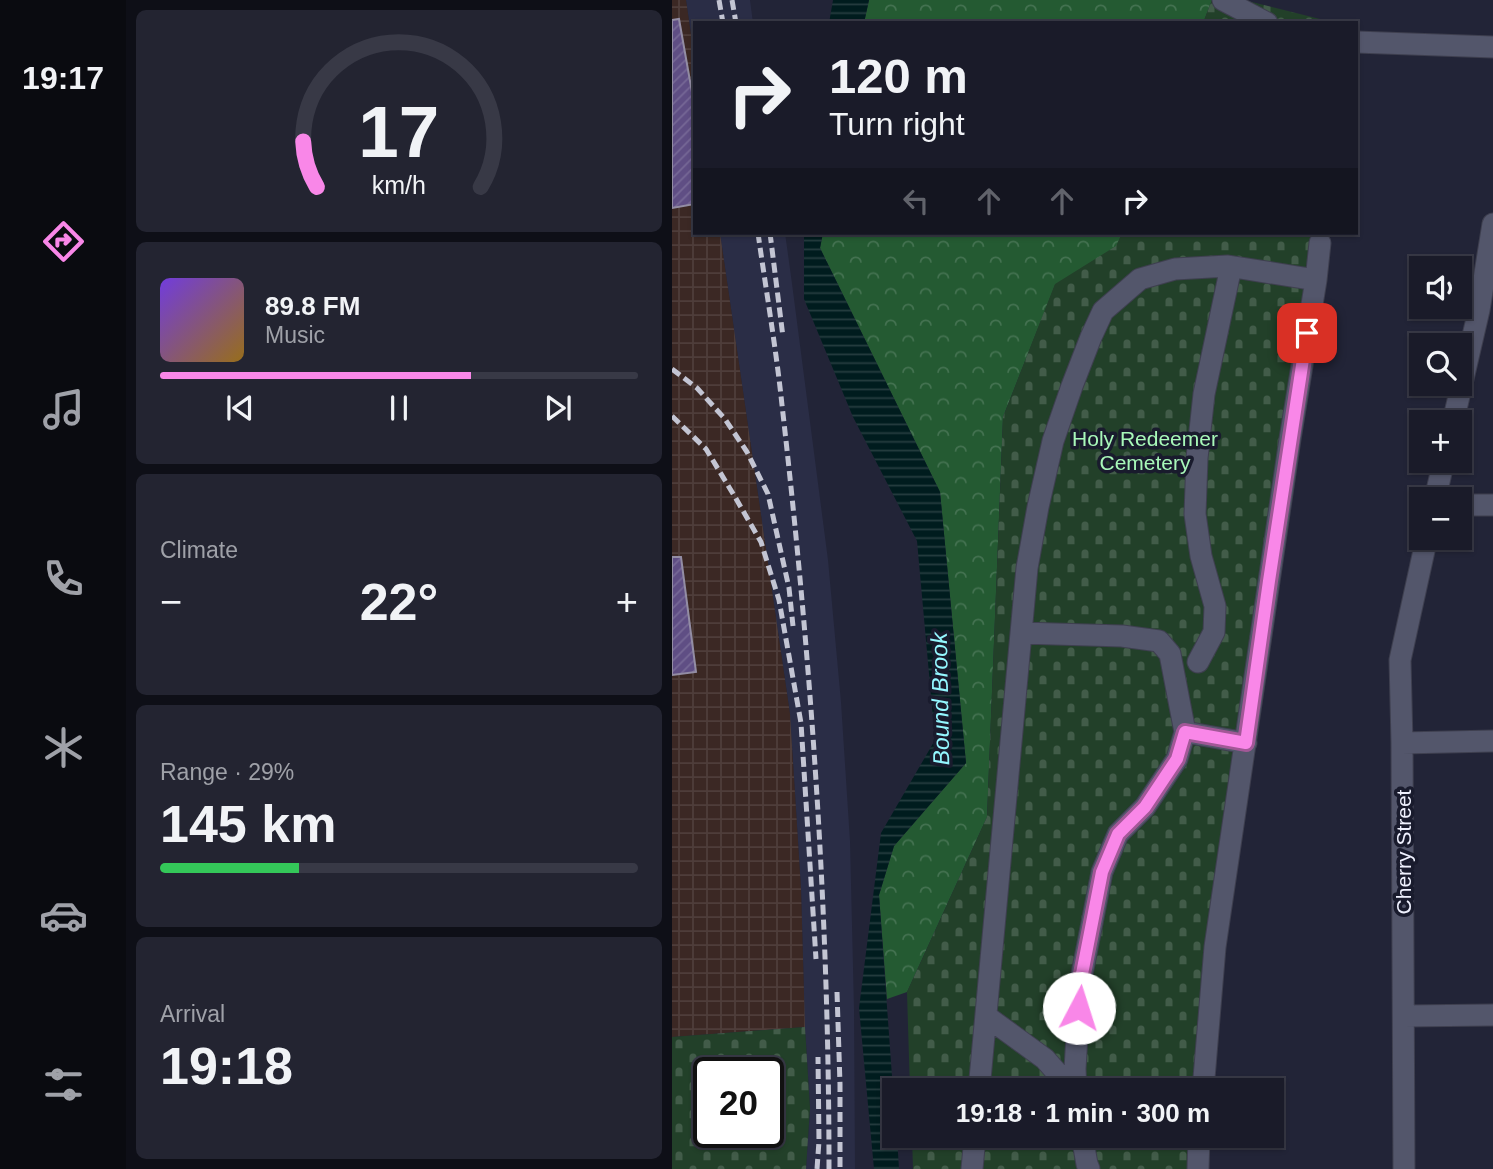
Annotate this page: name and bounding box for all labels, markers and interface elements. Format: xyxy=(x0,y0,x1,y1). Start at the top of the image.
icon: right xyxy=(714,49,805,140)
text: 120 m xyxy=(829,49,968,103)
text: 19:17 xyxy=(22,60,104,96)
text: 17 xyxy=(359,91,439,172)
text: Turn right xyxy=(829,106,965,142)
text: km/h xyxy=(372,171,426,199)
icon: left xyxy=(897,182,935,220)
icon: ahead xyxy=(970,182,1008,220)
icon: ahead xyxy=(1043,182,1081,220)
icon: right xyxy=(1116,182,1154,220)
icon: directions xyxy=(39,217,88,266)
map controls xyxy=(1409,256,1472,550)
button: sound xyxy=(1409,256,1472,319)
text: 89.8 FM xyxy=(265,291,360,321)
pin xyxy=(1277,303,1337,363)
icon: arrive xyxy=(1288,314,1326,352)
text: Music xyxy=(265,322,325,348)
button: search xyxy=(1409,333,1472,396)
icon: music xyxy=(39,385,88,434)
icon: previous xyxy=(221,389,259,427)
icon: pause xyxy=(380,389,418,427)
icon: next xyxy=(539,389,577,427)
button: + xyxy=(1409,410,1472,473)
park label: Holy Redeemer Cemetery xyxy=(1072,427,1218,474)
button: − xyxy=(1409,487,1472,550)
text: Climate xyxy=(160,537,238,563)
icon: phone xyxy=(39,554,88,603)
text: 22° xyxy=(360,573,438,631)
text: − xyxy=(160,581,182,623)
text: + xyxy=(616,581,638,623)
water label: Bound Brook xyxy=(926,631,954,766)
icon: climate xyxy=(39,723,88,772)
text: Range · 29% xyxy=(160,759,294,785)
street label: Cherry Street xyxy=(1392,789,1415,914)
text: 145 km xyxy=(160,795,336,853)
icon: car xyxy=(39,891,88,940)
position arrow xyxy=(1042,971,1116,1045)
text: Arrival xyxy=(160,1001,225,1027)
text: 19:18 xyxy=(160,1037,293,1095)
speed limit sign: 20 xyxy=(693,1057,784,1148)
icon: filters xyxy=(39,1060,88,1109)
text: 19:18 · 1 min · 300 m xyxy=(956,1098,1210,1128)

